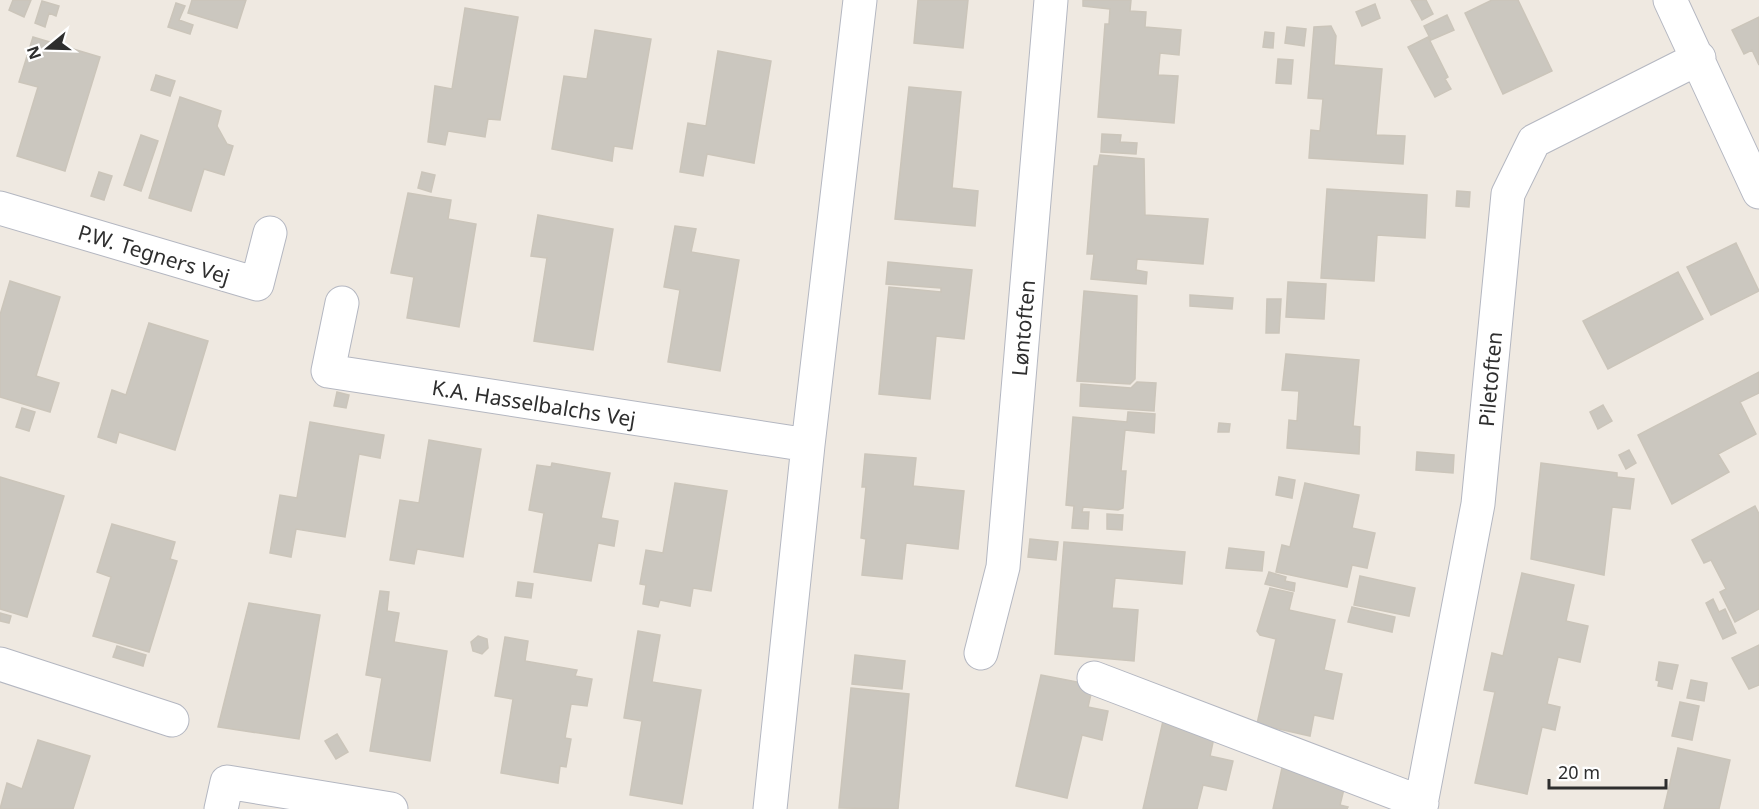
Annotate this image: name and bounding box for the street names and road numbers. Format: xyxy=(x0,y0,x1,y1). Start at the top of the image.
street label: P.W. Tegners Vej xyxy=(75,218,233,290)
street label: Løntoften xyxy=(1005,279,1041,377)
street label: Piletoften xyxy=(1472,330,1508,428)
street label: K.A. Hasselbalchs Vej xyxy=(430,373,638,433)

